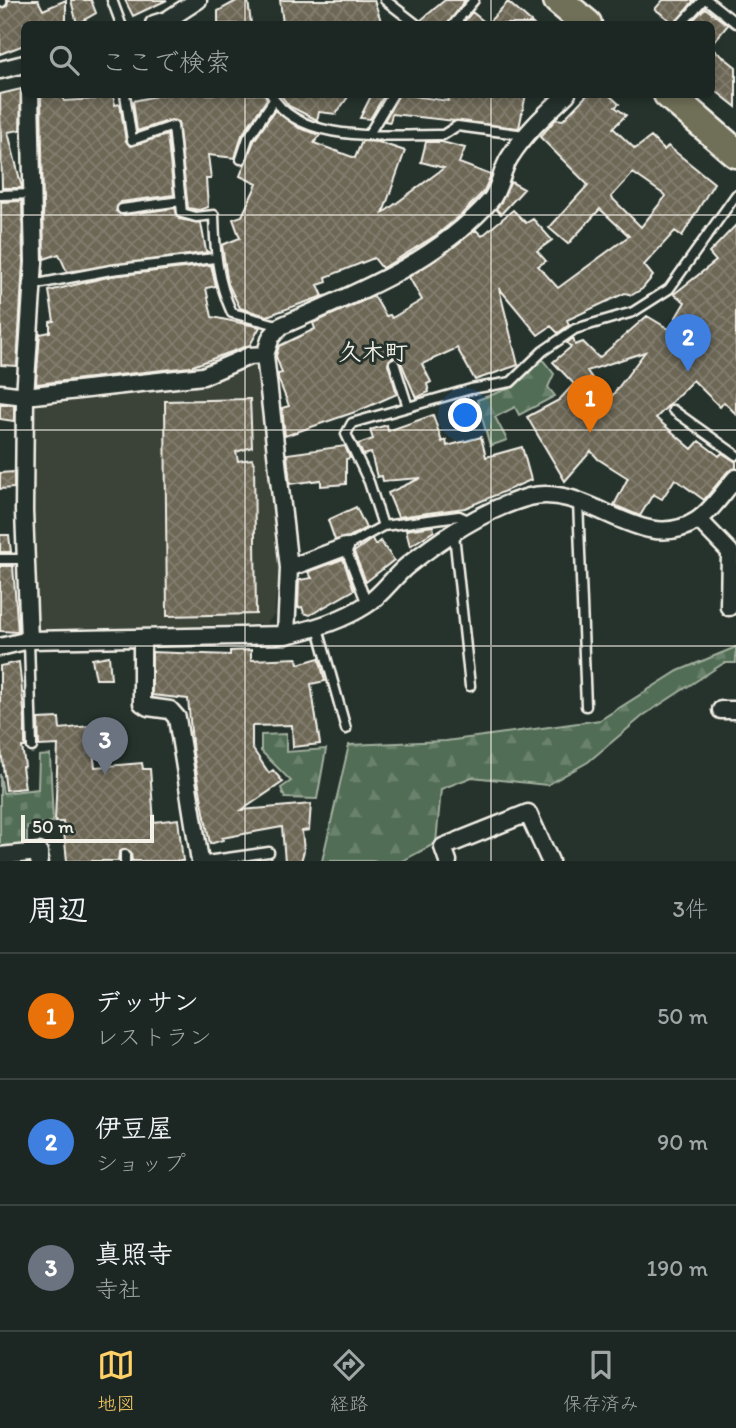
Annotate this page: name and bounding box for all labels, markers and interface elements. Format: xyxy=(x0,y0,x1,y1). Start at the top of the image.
search box xyxy=(21,21,715,98)
icon: search xyxy=(45,41,83,79)
text: ここで検索 xyxy=(101,46,231,78)
pin: 2 xyxy=(665,314,711,372)
district label: 久木町 xyxy=(339,338,408,366)
pin: 1 xyxy=(567,375,613,433)
your location xyxy=(448,398,482,432)
pin: 3 xyxy=(82,717,128,775)
scale bar xyxy=(21,812,154,844)
text: 50 m xyxy=(32,815,74,838)
text: 周辺 xyxy=(28,891,88,928)
text: 3件 xyxy=(672,895,708,923)
text: デッサン xyxy=(95,986,199,1018)
text: 1 xyxy=(46,1002,56,1030)
text: 50 m xyxy=(657,1002,708,1030)
text: レストラン xyxy=(95,1023,212,1051)
text: 伊豆屋 xyxy=(95,1112,173,1144)
text: 2 xyxy=(45,1128,57,1156)
text: 90 m xyxy=(657,1128,708,1156)
text: ショップ xyxy=(95,1149,186,1177)
text: 真照寺 xyxy=(95,1238,173,1270)
text: 3 xyxy=(45,1254,57,1282)
text: 190 m xyxy=(647,1254,708,1282)
text: 寺社 xyxy=(95,1275,141,1303)
tab: 地図 xyxy=(97,1346,135,1415)
tab: 経路 xyxy=(330,1346,368,1415)
tab: 保存済み xyxy=(563,1346,639,1415)

